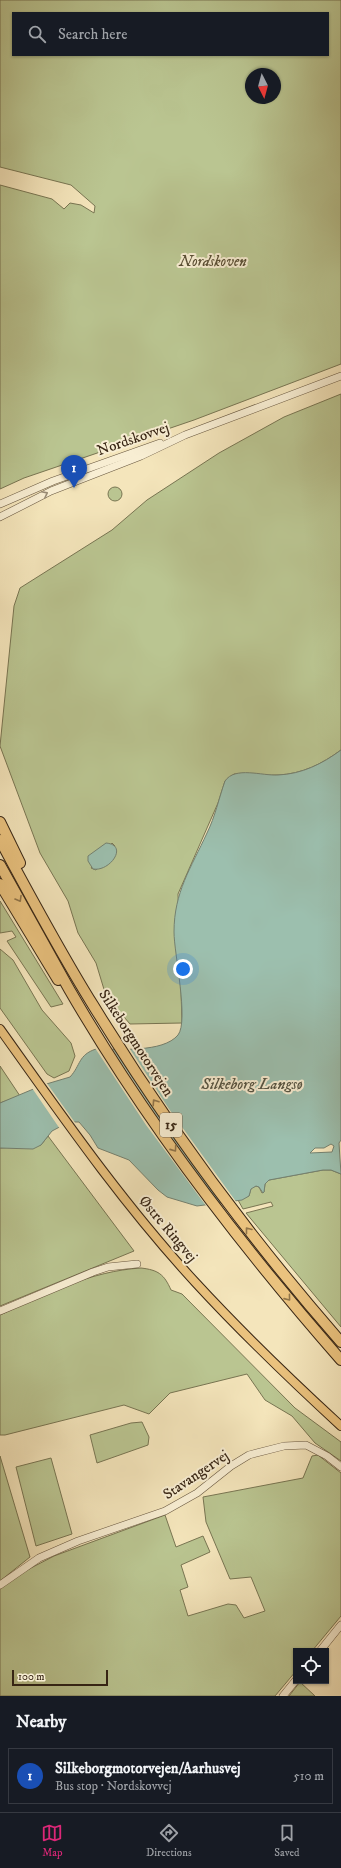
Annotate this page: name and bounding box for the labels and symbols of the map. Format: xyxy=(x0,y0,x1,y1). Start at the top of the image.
north arrow xyxy=(245,68,281,104)
park label: Nordskoven xyxy=(178,252,247,271)
street label: Nordskovvej xyxy=(95,418,171,460)
pin: 1 xyxy=(61,455,87,488)
one-way arrow xyxy=(41,491,48,499)
one-way arrow xyxy=(15,895,22,902)
your location xyxy=(173,959,193,979)
street label: Silkeborgmotorvejen xyxy=(94,986,178,1100)
water label: Silkeborg Langsø xyxy=(200,1074,303,1094)
one-way arrow xyxy=(153,1099,160,1106)
road number: 15 xyxy=(160,1113,182,1137)
one-way arrow xyxy=(169,1145,177,1152)
street label: Østre Ringvej xyxy=(135,1192,201,1266)
one-way arrow xyxy=(246,1227,253,1234)
one-way arrow xyxy=(283,1293,290,1300)
street label: Stavangervej xyxy=(159,1446,233,1504)
scale bar xyxy=(12,1668,108,1687)

